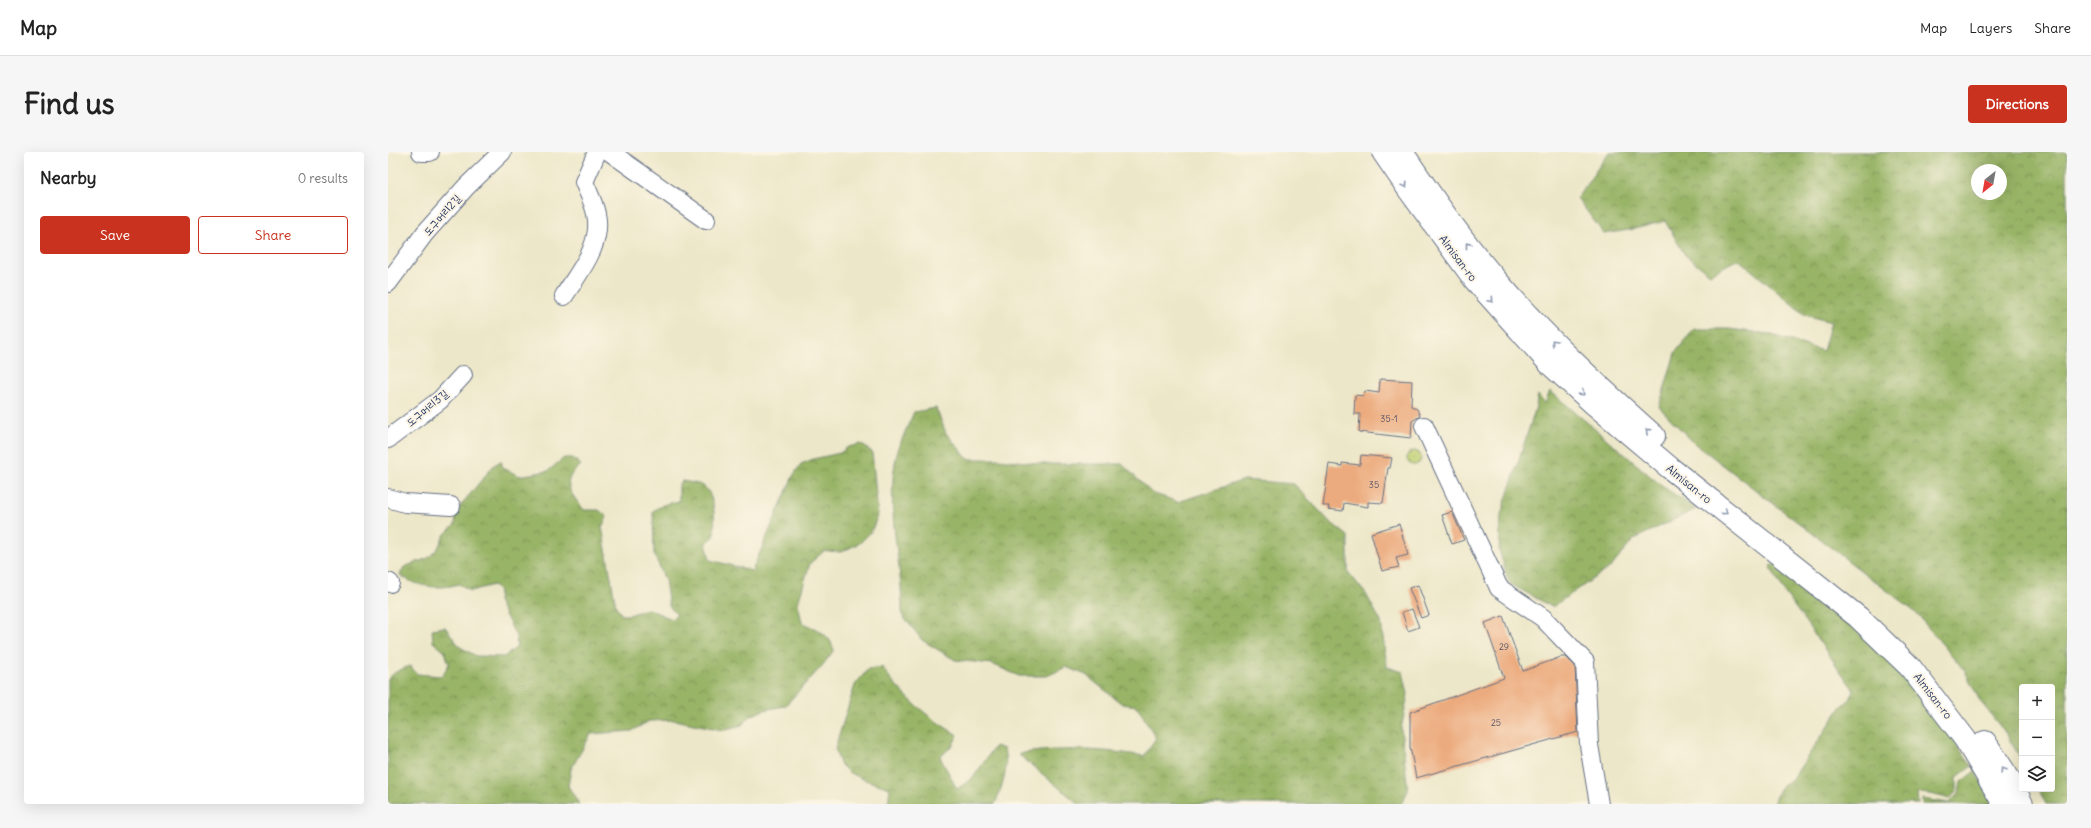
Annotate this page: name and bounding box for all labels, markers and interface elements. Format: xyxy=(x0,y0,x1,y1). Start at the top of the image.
text: Map xyxy=(20,16,57,40)
text: Map xyxy=(1920,19,1947,37)
text: Layers xyxy=(1969,19,2012,37)
text: Share xyxy=(2034,19,2071,37)
button: Directions xyxy=(1968,85,2067,123)
text: Find us xyxy=(24,86,115,122)
north arrow xyxy=(1971,164,2007,200)
text: Nearby xyxy=(40,167,96,189)
text: 0 results xyxy=(298,170,348,187)
one-way arrow xyxy=(1400,180,1407,187)
street label: 도구머리2길 xyxy=(420,191,464,239)
button: Save xyxy=(40,216,190,254)
button: Share xyxy=(198,216,348,254)
street label: Almisan-ro xyxy=(1436,232,1480,284)
one-way arrow xyxy=(1465,242,1472,249)
one-way arrow xyxy=(1487,295,1494,302)
one-way arrow xyxy=(1551,339,1559,347)
street label: 도구머리3길 xyxy=(403,386,451,430)
one-way arrow xyxy=(1577,388,1585,396)
house number: 35-1 xyxy=(1380,413,1398,424)
one-way arrow xyxy=(1646,429,1653,436)
street label: Almisan-ro xyxy=(1663,461,1715,507)
house number: 35 xyxy=(1369,479,1379,490)
one-way arrow xyxy=(1720,507,1727,514)
house number: 29 xyxy=(1499,641,1509,652)
street label: Almisan-ro xyxy=(1911,670,1955,722)
map controls xyxy=(2019,684,2055,792)
button: + xyxy=(2019,684,2055,720)
house number: 25 xyxy=(1491,717,1501,728)
button: − xyxy=(2019,720,2055,756)
button: layers xyxy=(2019,756,2055,792)
one-way arrow xyxy=(2000,767,2008,774)

